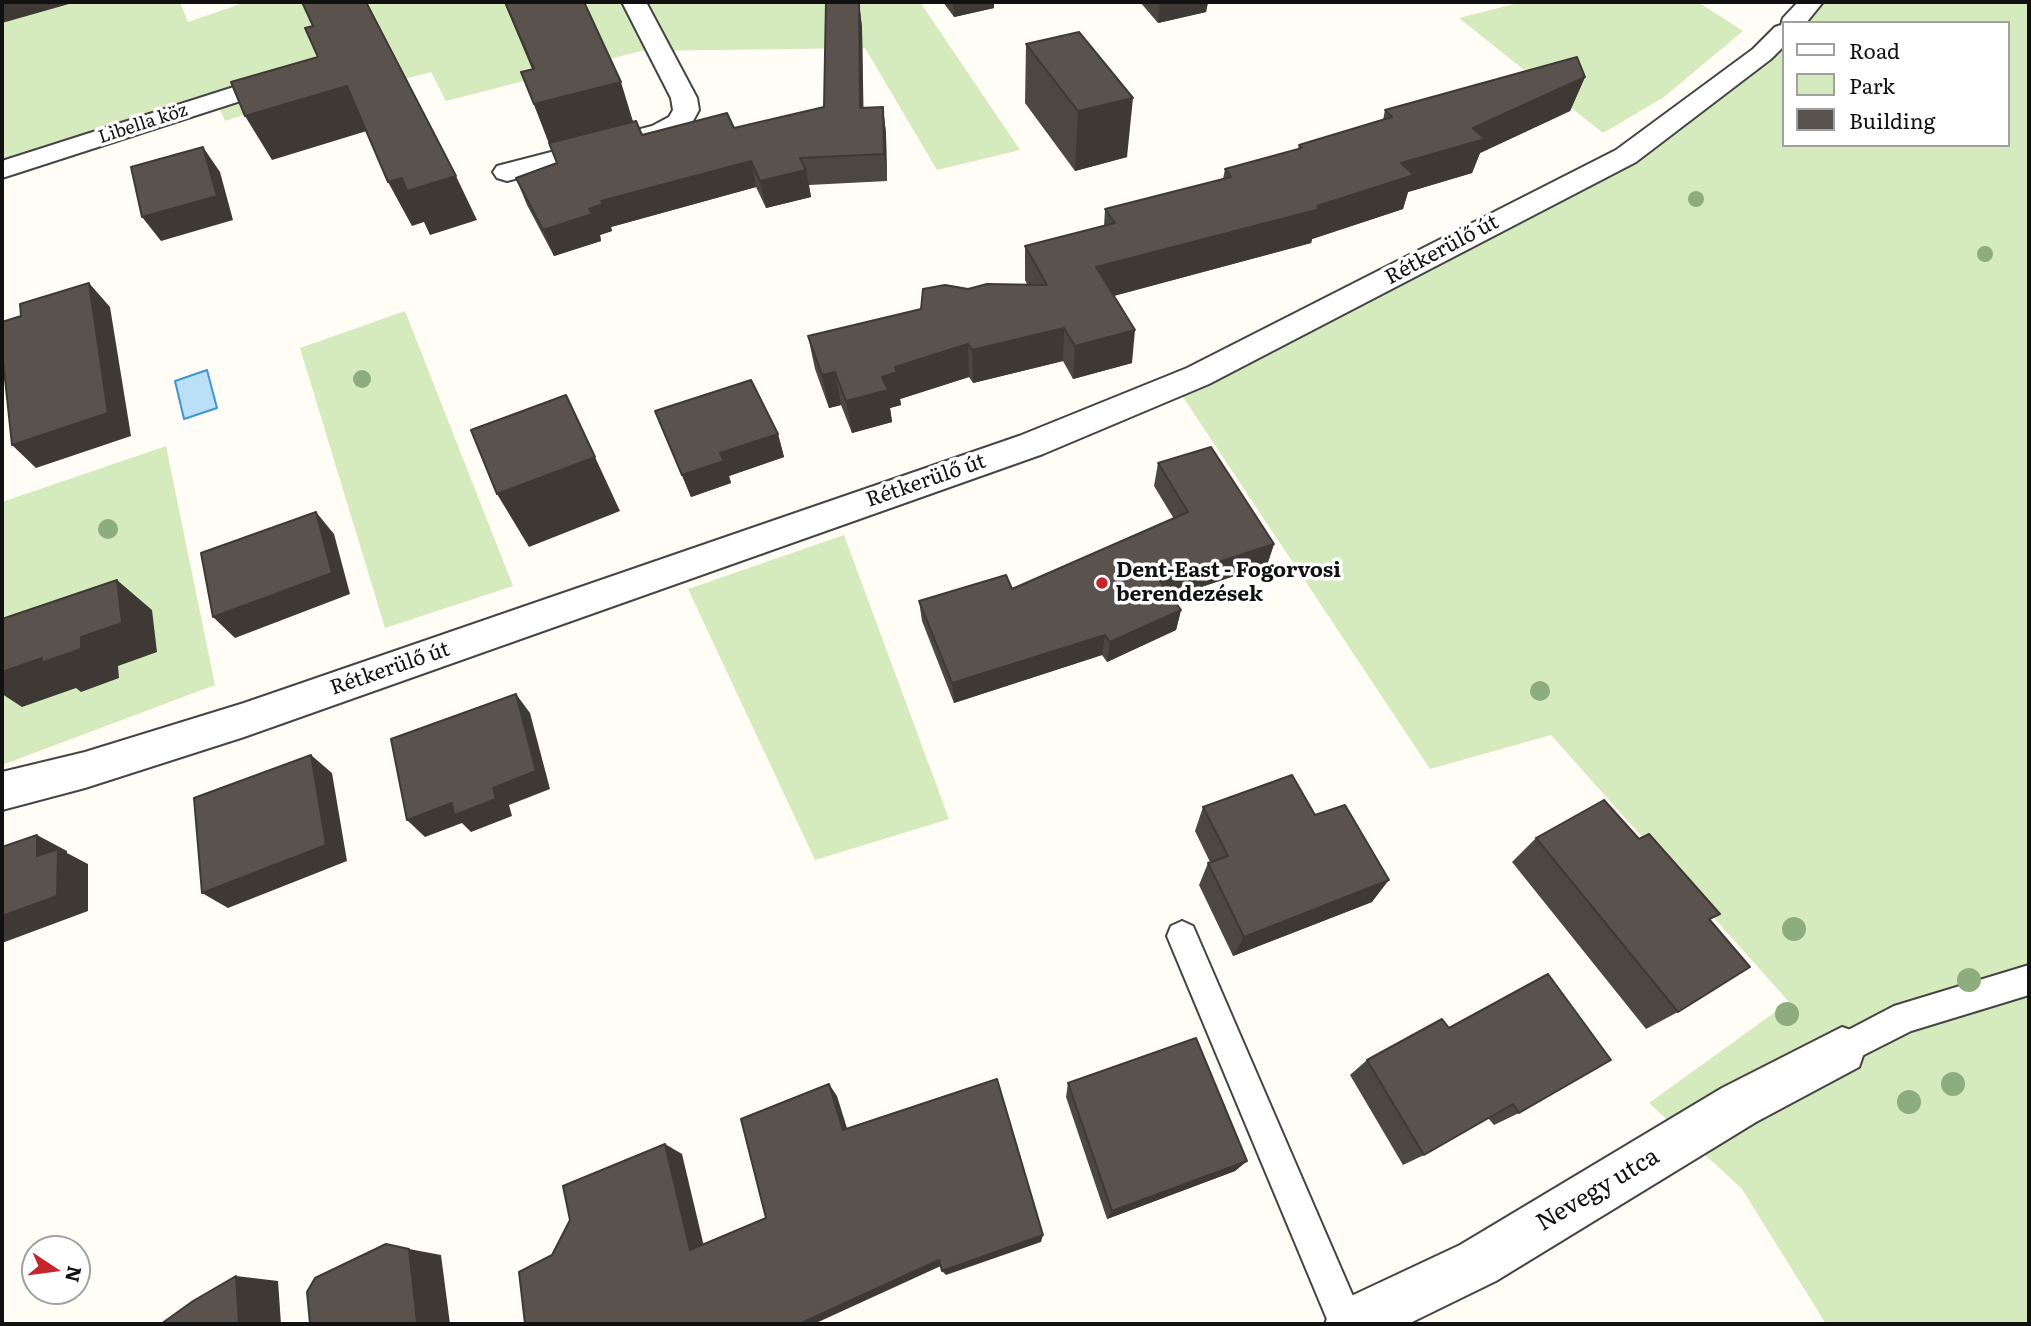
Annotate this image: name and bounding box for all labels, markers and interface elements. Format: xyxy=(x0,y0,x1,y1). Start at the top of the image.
legend xyxy=(1783,21,2010,147)
text: Road xyxy=(1849,34,1900,65)
text: Park xyxy=(1849,69,1895,100)
street label: Libella köz xyxy=(96,99,190,149)
text: Building xyxy=(1849,104,1935,135)
street label: Rétkerülő út xyxy=(1381,210,1503,290)
street label: Rétkerülő út xyxy=(863,449,989,513)
place label: Dent-East - Fogorvosi berendezések xyxy=(1116,558,1341,608)
marker: Dent-East - Fogorvosi berendezések xyxy=(1094,575,1110,591)
street label: Rétkerülő út xyxy=(327,637,453,701)
street label: Nevegy utca xyxy=(1531,1142,1665,1238)
north arrow xyxy=(21,1235,91,1305)
text: N xyxy=(59,1263,90,1285)

